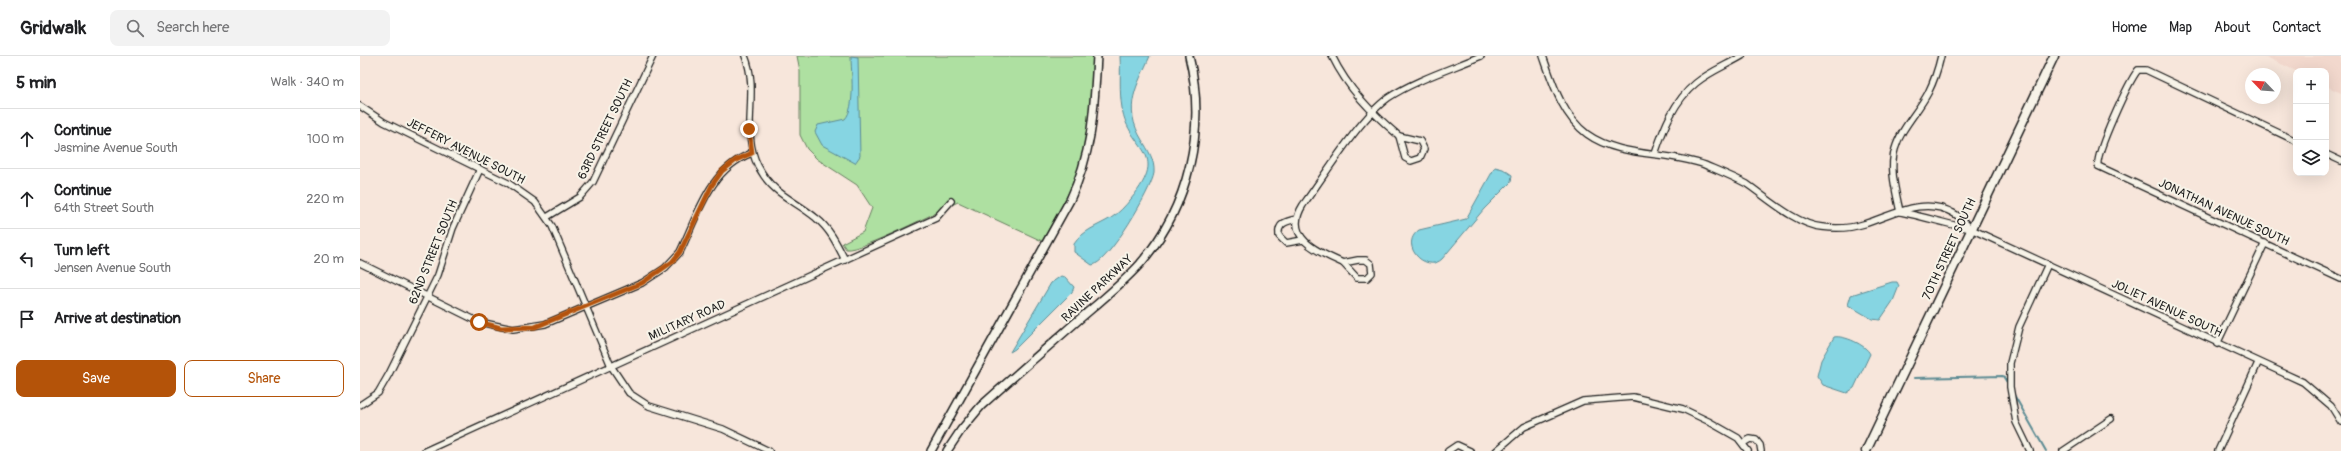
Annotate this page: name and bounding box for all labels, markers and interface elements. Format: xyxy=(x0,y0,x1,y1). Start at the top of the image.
search box xyxy=(110,10,390,46)
text: Gridwalk xyxy=(20,16,86,40)
icon: search xyxy=(124,17,146,39)
text: Search here xyxy=(156,18,229,37)
text: Home xyxy=(2112,19,2147,36)
text: Map xyxy=(2169,19,2192,36)
text: About xyxy=(2214,19,2250,36)
text: Contact xyxy=(2272,19,2321,36)
north arrow xyxy=(2245,68,2281,104)
map controls xyxy=(2293,68,2329,176)
button: + xyxy=(2293,68,2329,104)
text: 5 min xyxy=(16,72,56,93)
text: Walk · 340 m xyxy=(270,74,344,90)
street label: 63RD STREET SOUTH xyxy=(575,76,636,182)
button: − xyxy=(2293,104,2329,140)
street label: JEFFERY AVENUE SOUTH xyxy=(404,115,528,188)
route end xyxy=(740,120,758,138)
text: Continue xyxy=(54,121,112,140)
icon: ahead xyxy=(16,128,38,150)
text: 100 m xyxy=(307,131,344,147)
text: Jasmine Avenue South xyxy=(54,140,178,156)
button: layers xyxy=(2293,140,2329,176)
street label: JONATHAN AVENUE SOUTH xyxy=(2156,176,2292,250)
text: Continue xyxy=(54,181,112,200)
icon: ahead xyxy=(16,188,38,210)
text: 220 m xyxy=(306,191,344,207)
street label: 70TH STREET SOUTH xyxy=(1919,196,1980,302)
street label: 62ND STREET SOUTH xyxy=(406,198,461,307)
text: 64th Street South xyxy=(54,200,154,216)
text: Turn left xyxy=(54,241,110,260)
icon: left xyxy=(16,248,38,270)
text: 20 m xyxy=(313,251,344,267)
street label: RAVINE PARKWAY xyxy=(1058,251,1136,325)
text: Jensen Avenue South xyxy=(54,260,171,276)
street label: JOLIET AVENUE SOUTH xyxy=(2109,276,2225,341)
street label: MILITARY ROAD xyxy=(646,297,728,344)
icon: arrive xyxy=(16,308,38,330)
text: Arrive at destination xyxy=(54,309,181,328)
route start xyxy=(470,313,488,331)
button: Save xyxy=(16,360,176,397)
button: Share xyxy=(184,360,344,397)

